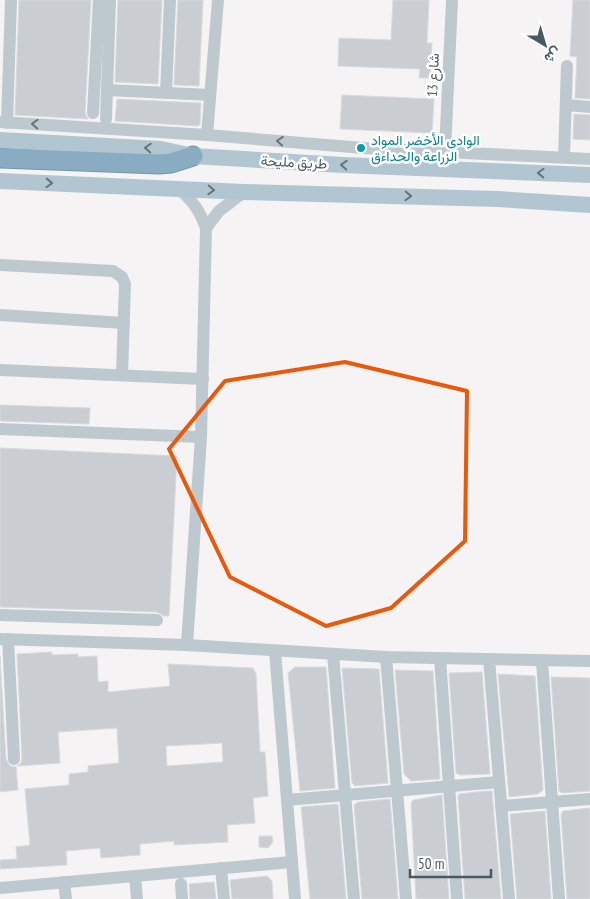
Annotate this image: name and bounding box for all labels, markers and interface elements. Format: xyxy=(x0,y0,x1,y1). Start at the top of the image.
north arrow xyxy=(520,20,570,70)
text: ش xyxy=(541,43,565,68)
street label: شارع 13 xyxy=(423,53,445,97)
one-way arrow xyxy=(31,119,39,129)
place label: الوادى الأخضر المواد الزراعة والحداءق xyxy=(371,131,480,165)
one-way arrow xyxy=(275,136,283,147)
one-way arrow xyxy=(143,142,151,153)
marker: الوادى الأخضر المواد الزراعة والحداءق xyxy=(355,142,367,154)
street label: طريق مليحة xyxy=(260,151,328,173)
one-way arrow xyxy=(340,160,348,171)
one-way arrow xyxy=(537,168,545,179)
one-way arrow xyxy=(45,177,53,188)
one-way arrow xyxy=(207,184,215,195)
one-way arrow xyxy=(405,191,413,201)
scale bar xyxy=(410,846,491,878)
text: 50 m xyxy=(418,854,444,873)

